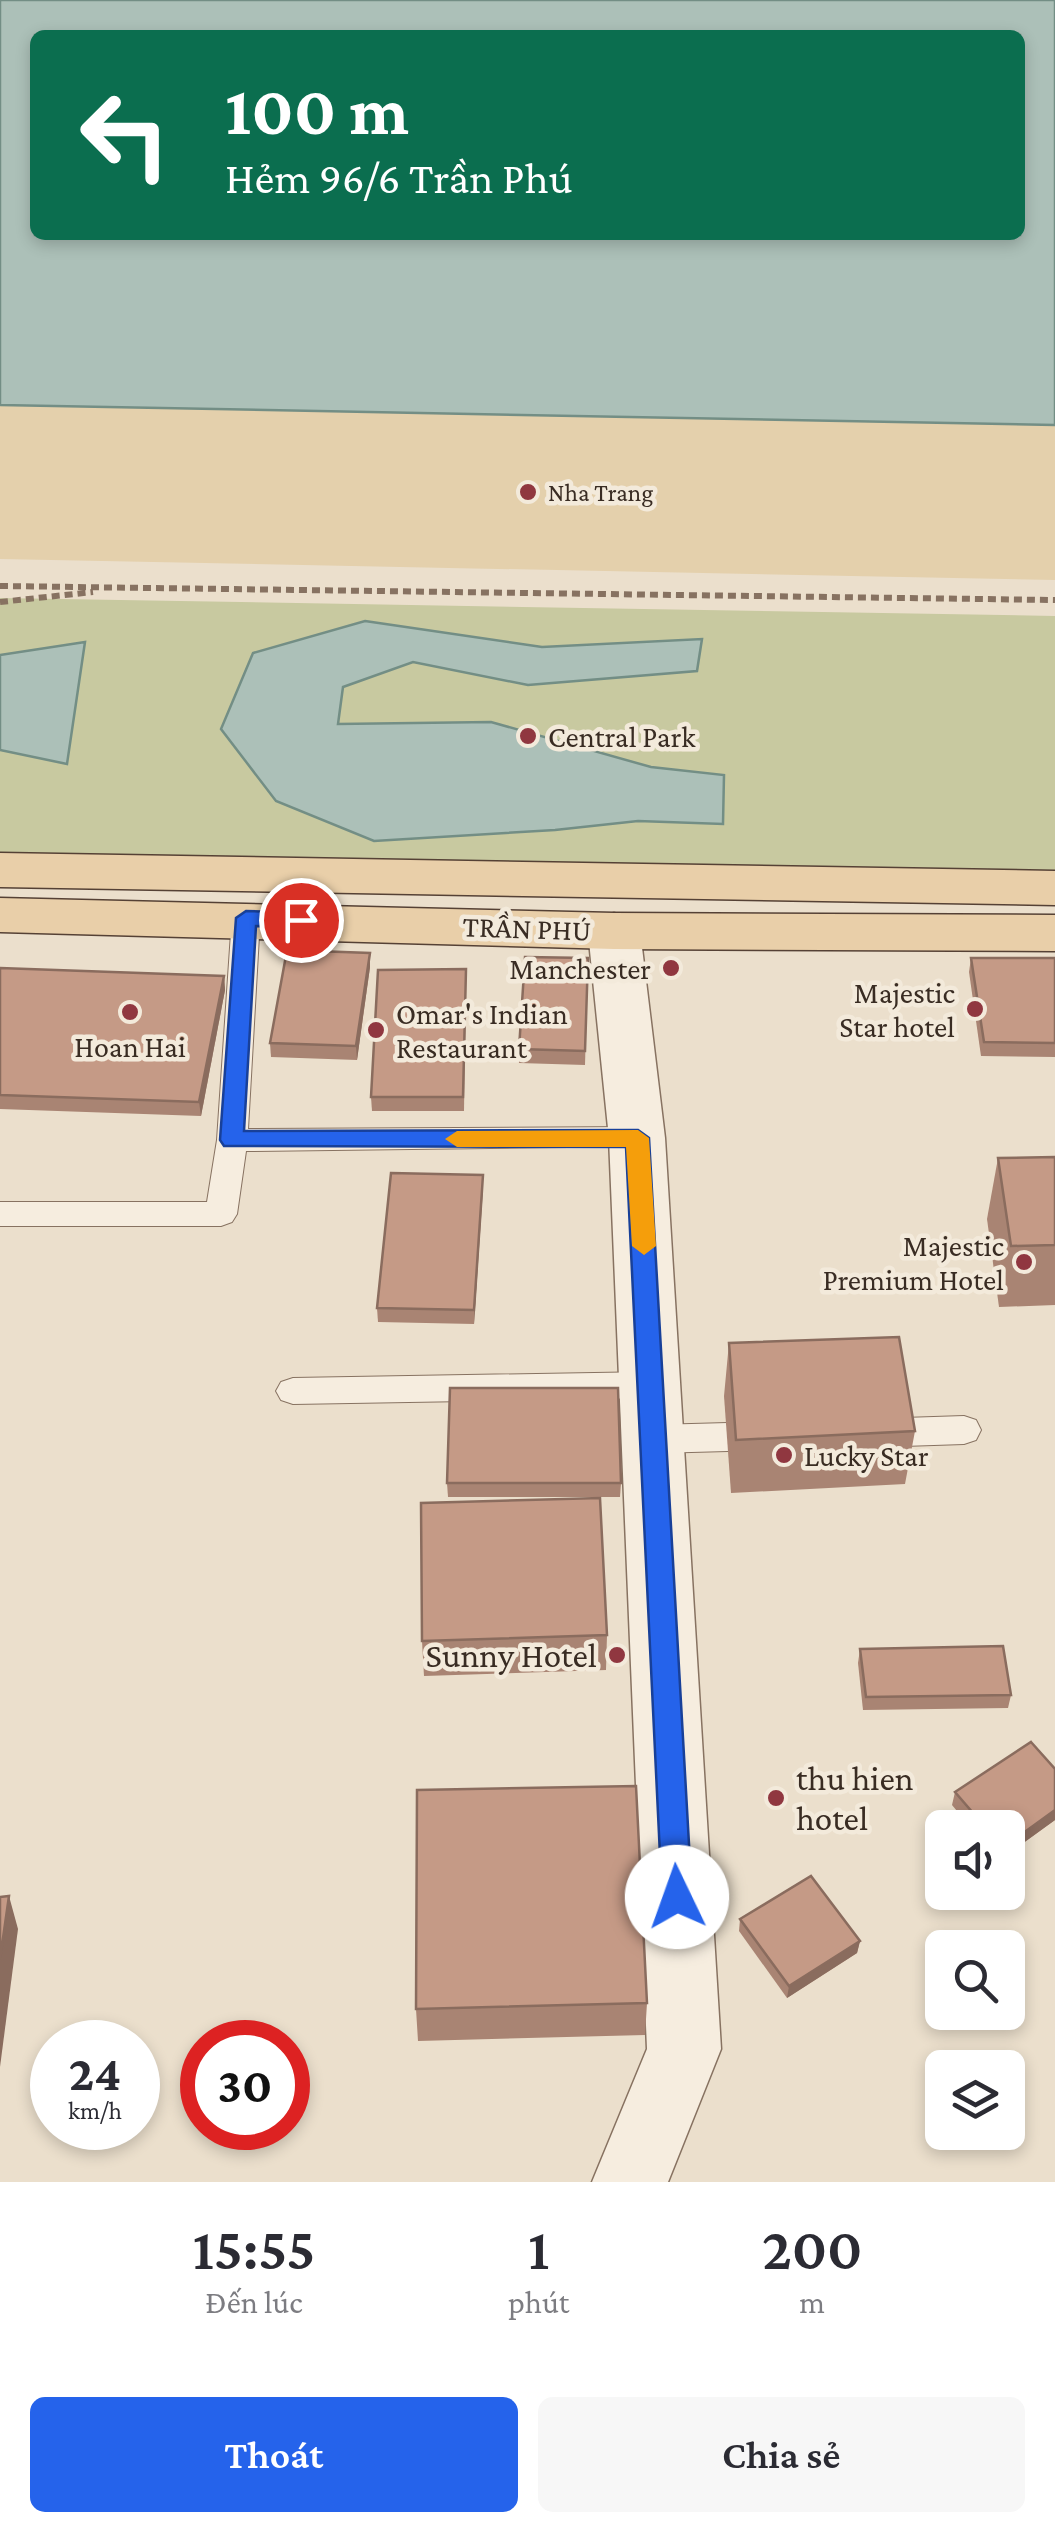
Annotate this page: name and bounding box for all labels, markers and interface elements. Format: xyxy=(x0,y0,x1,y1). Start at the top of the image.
icon: left xyxy=(60,70,190,200)
text: 100 m xyxy=(225,71,409,149)
text: Hẻm 96/6 Trần Phú xyxy=(225,153,573,203)
place label: Nha Trang xyxy=(548,479,653,507)
marker: Nha Trang xyxy=(517,481,539,503)
place label: Central Park xyxy=(548,720,696,753)
marker: Central Park xyxy=(517,725,539,747)
pin xyxy=(259,878,344,963)
icon: arrive xyxy=(274,893,329,948)
street label: TRẦN PHÚ xyxy=(462,909,592,947)
place label: Manchester xyxy=(509,952,651,985)
marker: Manchester xyxy=(660,957,682,979)
place label: Majestic Star hotel xyxy=(839,976,956,1043)
place label: Omar's Indian Restaurant xyxy=(396,997,568,1064)
marker: Majestic Star hotel xyxy=(964,998,986,1020)
marker: Hoan Hai xyxy=(119,1001,141,1023)
marker: Omar's Indian Restaurant xyxy=(365,1019,387,1041)
place label: Hoan Hai xyxy=(74,1030,186,1063)
place label: Majestic Premium Hotel xyxy=(823,1229,1005,1296)
marker: Majestic Premium Hotel xyxy=(1013,1251,1035,1273)
place label: Lucky Star xyxy=(804,1439,929,1473)
marker: Lucky Star xyxy=(773,1444,795,1466)
place label: Sunny Hotel xyxy=(426,1636,597,1675)
marker: Sunny Hotel xyxy=(606,1644,628,1666)
place label: thu hien hotel xyxy=(796,1759,914,1838)
marker: thu hien hotel xyxy=(765,1787,787,1809)
map controls xyxy=(925,1810,1025,2150)
button: sound xyxy=(925,1810,1025,1910)
position arrow xyxy=(625,1845,729,1949)
button: search xyxy=(925,1930,1025,2030)
speed limit sign: 30 xyxy=(180,2020,310,2150)
text: 24 xyxy=(69,2045,121,2101)
button: layers xyxy=(925,2050,1025,2150)
text: km/h xyxy=(68,2097,122,2124)
text: 15:55 xyxy=(192,2215,315,2282)
text: 1 xyxy=(528,2215,549,2282)
text: 200 xyxy=(762,2215,863,2282)
text: Đến lúc xyxy=(205,2284,303,2320)
text: phút xyxy=(508,2284,569,2320)
text: m xyxy=(799,2284,825,2320)
button: Thoát xyxy=(30,2397,518,2512)
button: Chia sẻ xyxy=(538,2397,1025,2512)

